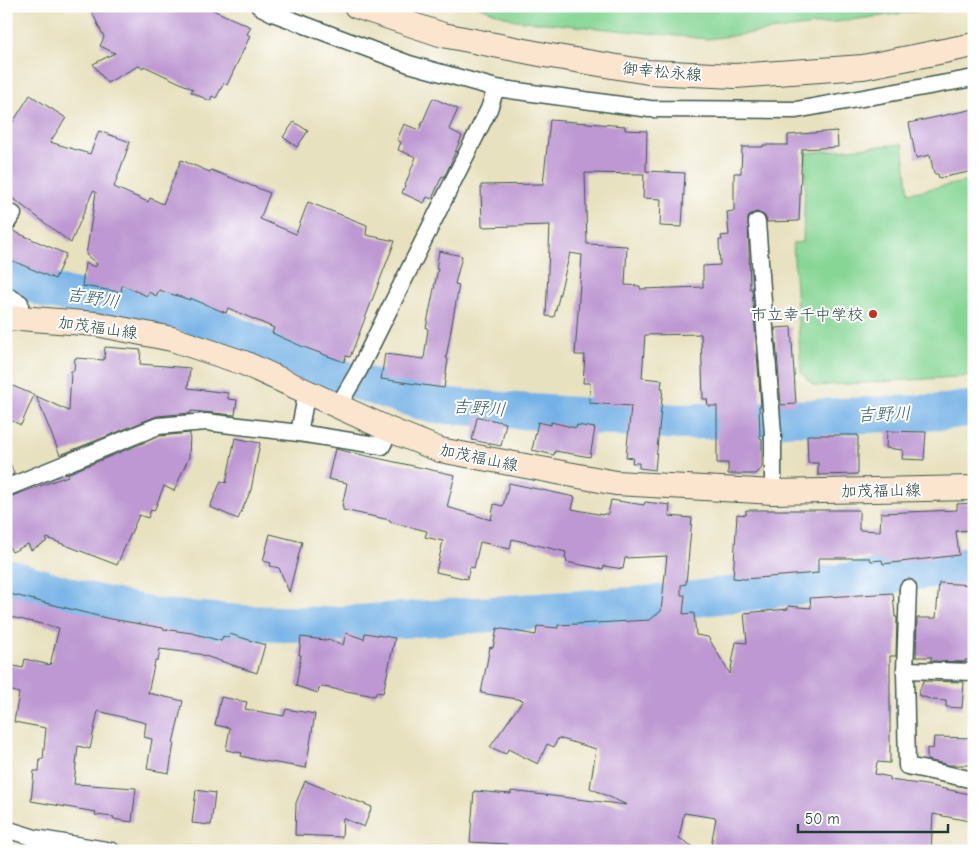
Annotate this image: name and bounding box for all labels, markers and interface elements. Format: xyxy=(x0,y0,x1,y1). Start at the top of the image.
street label: 御幸松永線 xyxy=(621,60,703,84)
water label: 吉野川 xyxy=(65,284,121,313)
place label: 市立幸千中学校 xyxy=(751,306,863,324)
marker: 市立幸千中学校 xyxy=(867,308,879,320)
street label: 加茂福山線 xyxy=(57,314,139,342)
water label: 吉野川 xyxy=(451,396,507,421)
water label: 吉野川 xyxy=(857,403,911,426)
street label: 加茂福山線 xyxy=(438,441,520,475)
street label: 加茂福山線 xyxy=(841,481,921,501)
scale bar xyxy=(798,802,948,834)
text: 50 m xyxy=(805,810,840,828)

